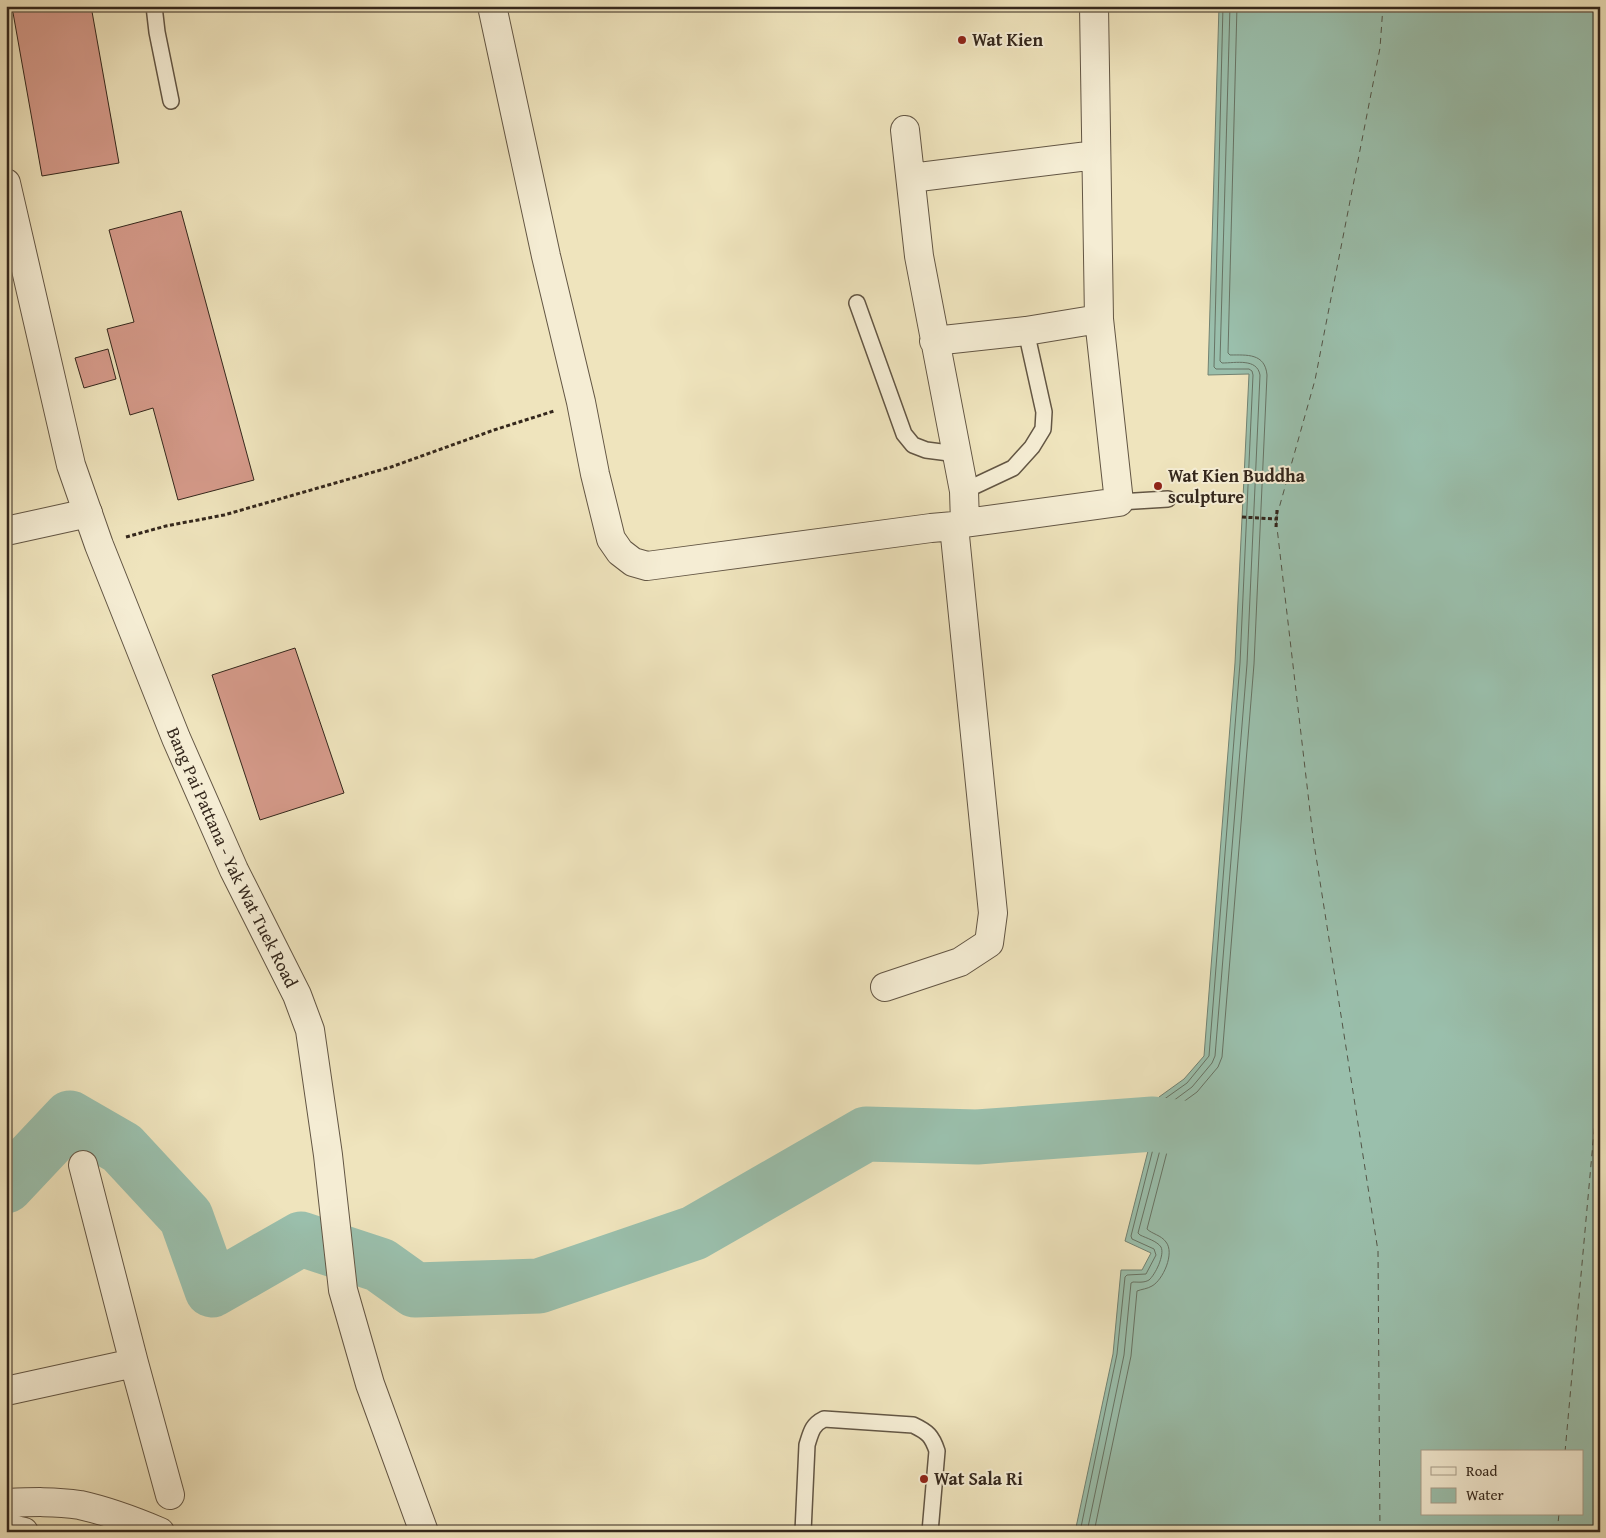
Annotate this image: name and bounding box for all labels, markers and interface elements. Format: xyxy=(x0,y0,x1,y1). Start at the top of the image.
place label: Wat Kien xyxy=(972,26,1043,53)
marker: Wat Kien xyxy=(956,34,968,46)
place label: Wat Kien Buddha sculpture xyxy=(1168,462,1306,510)
marker: Wat Kien Buddha sculpture xyxy=(1152,480,1164,492)
street label: Bang Pai Pattana - Yak Wat Tuek Road xyxy=(160,723,305,993)
legend xyxy=(1421,1450,1584,1516)
text: Road xyxy=(1466,1460,1497,1481)
place label: Wat Sala Ri xyxy=(934,1465,1023,1492)
marker: Wat Sala Ri xyxy=(918,1473,930,1485)
text: Water xyxy=(1466,1484,1504,1505)

